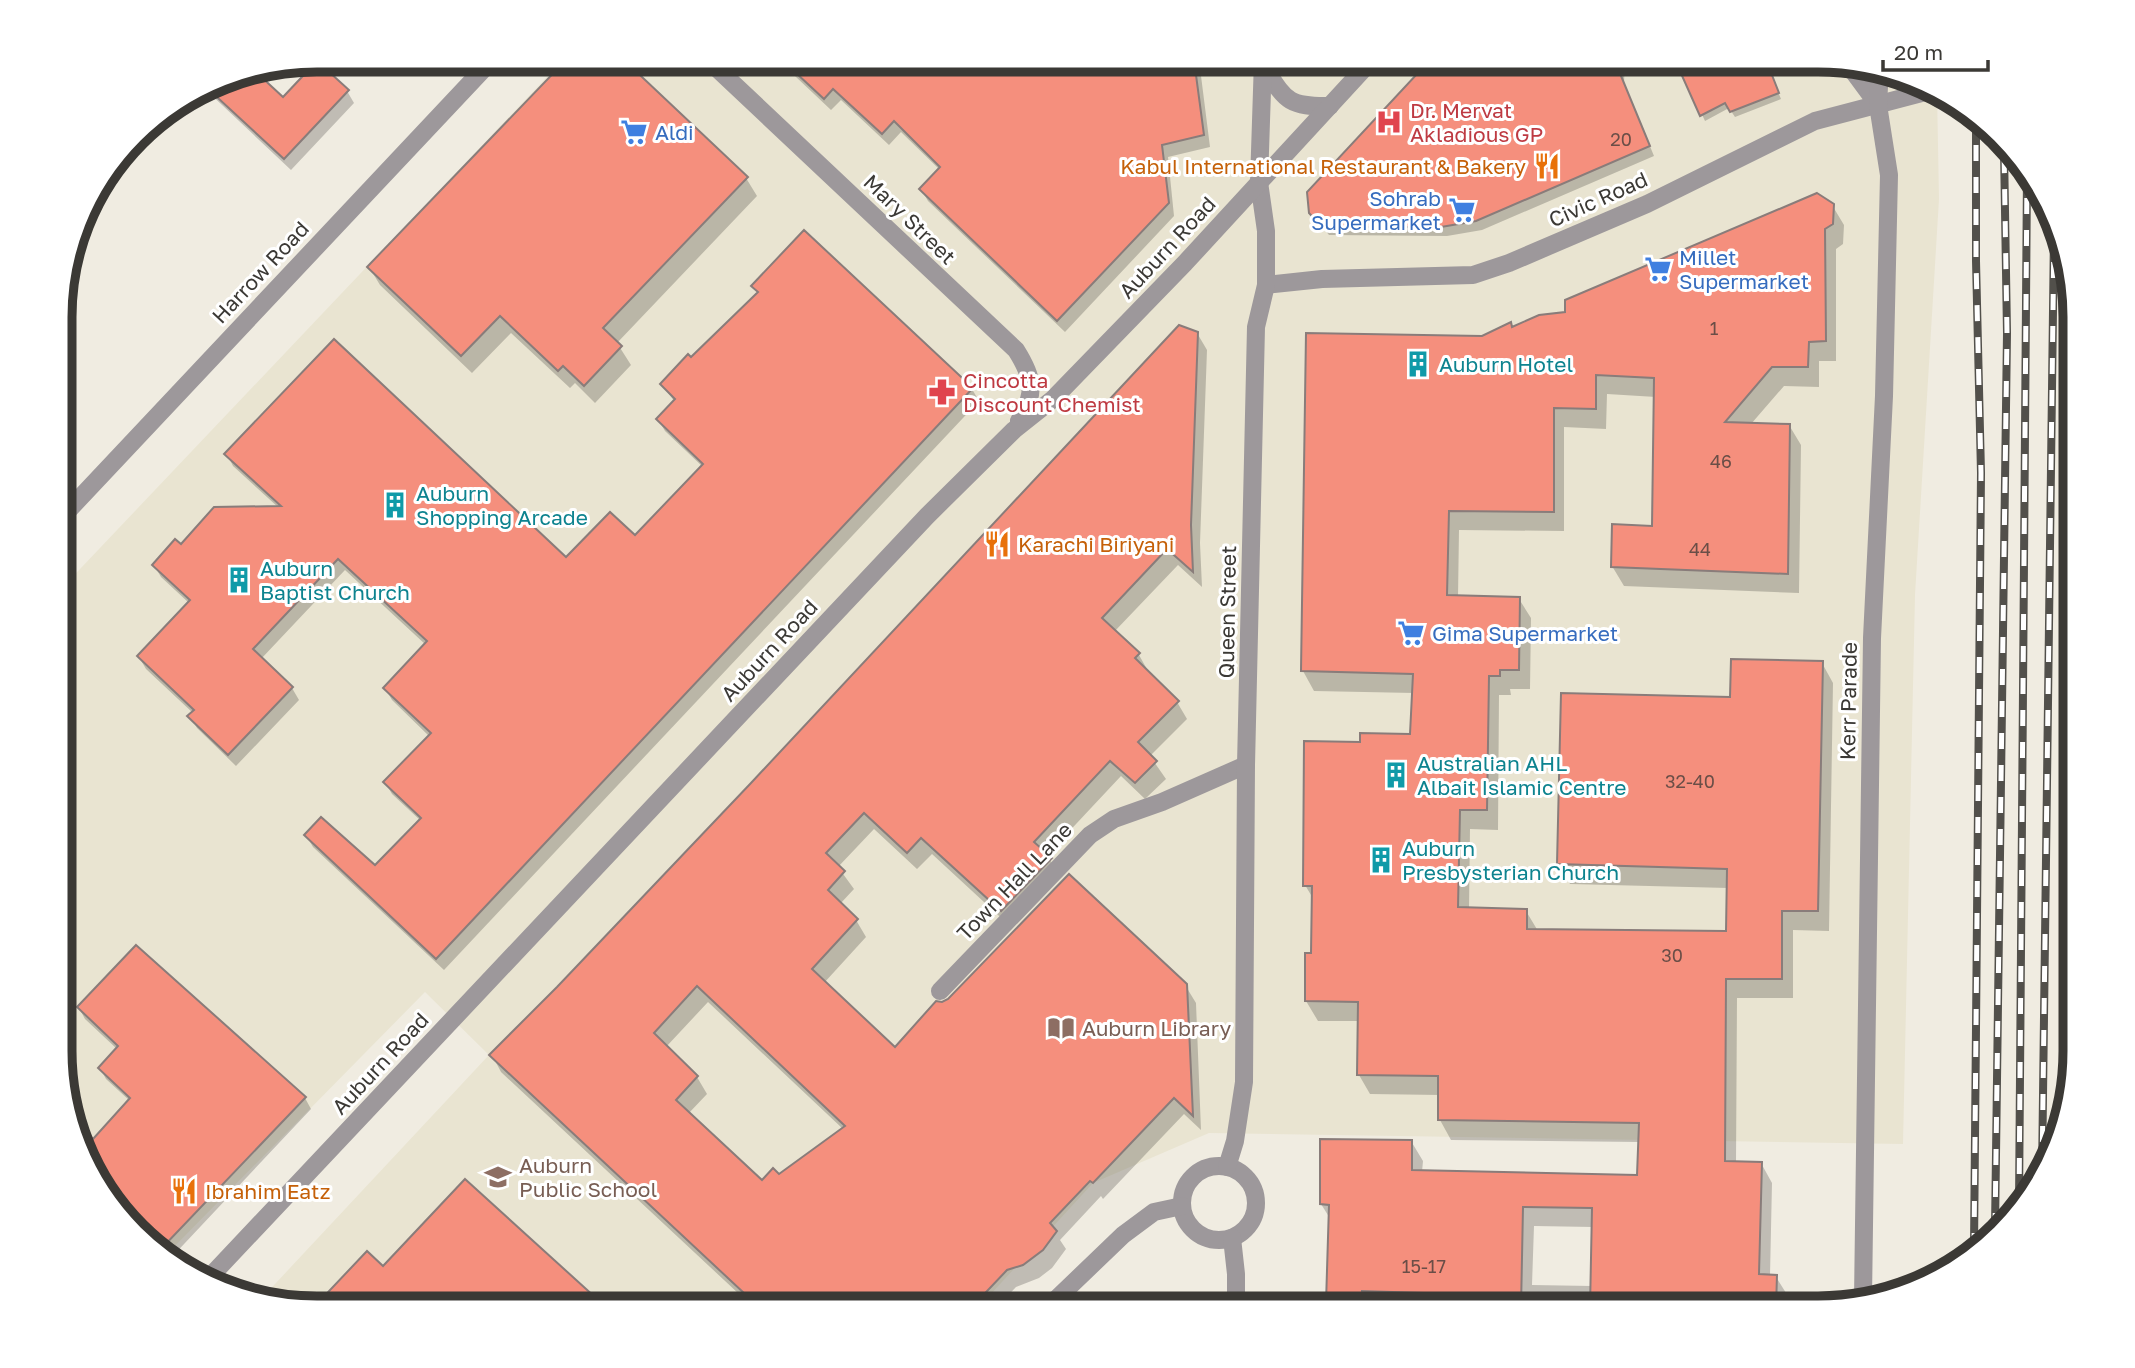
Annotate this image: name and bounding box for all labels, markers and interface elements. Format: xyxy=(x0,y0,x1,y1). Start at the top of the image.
scale bar xyxy=(1883,28,1988,72)
text: 20 m xyxy=(1894,39,1943,65)
place label: Dr. Mervat Akladious GP xyxy=(1410,97,1543,147)
hospital icon: Dr. Mervat Akladious GP xyxy=(1374,107,1404,137)
supermarket icon: Aldi xyxy=(619,117,649,147)
place label: Aldi xyxy=(655,119,694,145)
house number: 20 xyxy=(1610,128,1632,150)
restaurant icon: Kabul International Restaurant & Bakery xyxy=(1532,151,1562,181)
place label: Kabul International Restaurant & Bakery xyxy=(1120,153,1526,179)
street label: Civic Road xyxy=(1545,166,1651,232)
street label: Mary Street xyxy=(859,169,961,269)
place label: Sohrab Supermarket xyxy=(1311,185,1441,235)
street label: Auburn Road xyxy=(1113,191,1221,303)
supermarket icon: Sohrab Supermarket xyxy=(1447,195,1477,225)
street label: Harrow Road xyxy=(206,216,314,328)
place label: Millet Supermarket xyxy=(1679,244,1809,294)
supermarket icon: Millet Supermarket xyxy=(1643,254,1673,284)
house number: 1 xyxy=(1710,317,1719,339)
building icon: Auburn Hotel xyxy=(1403,349,1433,379)
place label: Auburn Hotel xyxy=(1439,351,1573,377)
place label: Cincotta Discount Chemist xyxy=(963,367,1141,417)
pharmacy icon: Cincotta Discount Chemist xyxy=(927,377,957,407)
house number: 46 xyxy=(1710,450,1732,472)
place label: Auburn Shopping Arcade xyxy=(416,480,588,530)
building icon: Auburn Shopping Arcade xyxy=(380,490,410,520)
restaurant icon: Karachi Biriyani xyxy=(982,529,1012,559)
place label: Karachi Biriyani xyxy=(1018,531,1174,557)
house number: 44 xyxy=(1689,538,1711,560)
street label: Queen Street xyxy=(1213,545,1241,679)
place label: Auburn Baptist Church xyxy=(260,555,410,605)
building icon: Auburn Baptist Church xyxy=(224,565,254,595)
street label: Auburn Road xyxy=(715,594,823,706)
supermarket icon: Gima Supermarket xyxy=(1396,618,1426,648)
place label: Gima Supermarket xyxy=(1432,620,1618,646)
street label: Kerr Parade xyxy=(1834,642,1862,760)
place label: Australian AHL Albait Islamic Centre xyxy=(1417,750,1626,800)
building icon: Australian AHL Albait Islamic Centre xyxy=(1381,760,1411,790)
house number: 32-40 xyxy=(1665,770,1715,792)
street label: Town Hall Lane xyxy=(951,816,1077,946)
place label: Auburn Presbysterian Church xyxy=(1402,835,1619,885)
building icon: Auburn Presbysterian Church xyxy=(1366,845,1396,875)
house number: 30 xyxy=(1661,944,1683,966)
street label: Auburn Road xyxy=(326,1007,434,1119)
library icon: Auburn Library xyxy=(1046,1013,1076,1043)
place label: Auburn Library xyxy=(1082,1015,1232,1041)
place label: Auburn Public School xyxy=(519,1152,657,1202)
school or university icon: Auburn Public School xyxy=(483,1162,513,1192)
restaurant icon: Ibrahim Eatz xyxy=(169,1176,199,1206)
place label: Ibrahim Eatz xyxy=(205,1178,331,1204)
house number: 15-17 xyxy=(1402,1255,1446,1277)

